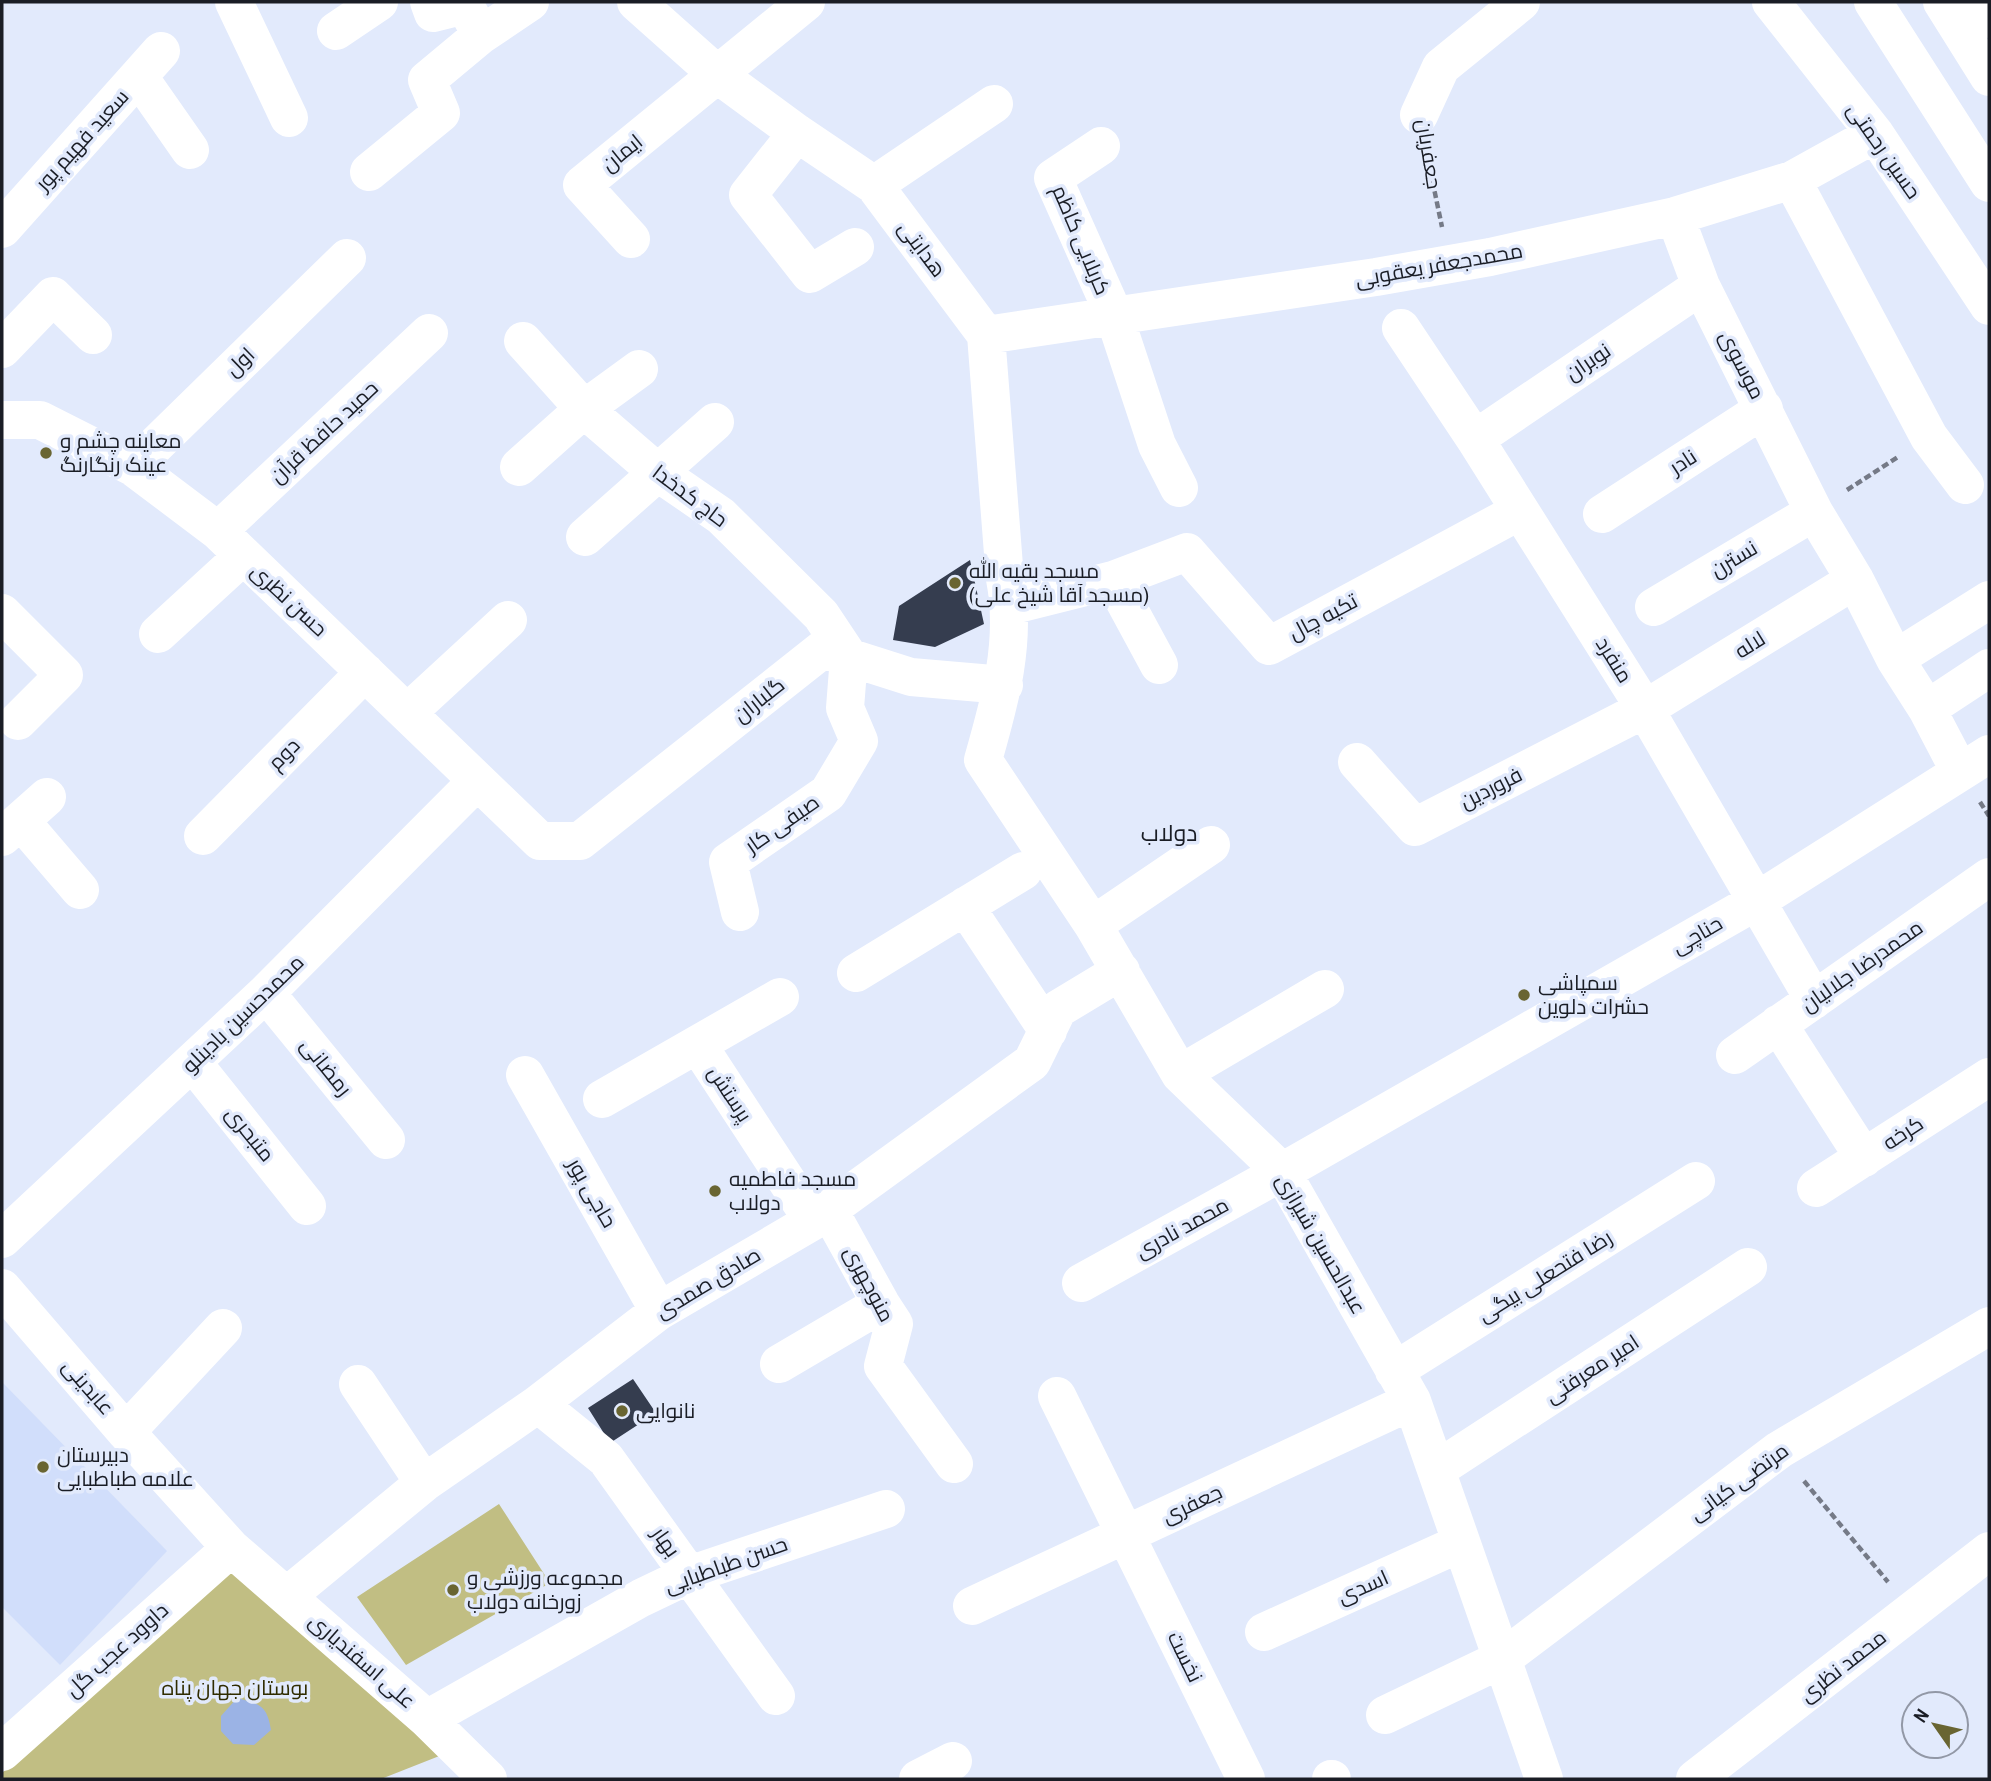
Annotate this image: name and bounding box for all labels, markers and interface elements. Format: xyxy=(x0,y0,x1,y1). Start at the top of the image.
street label: سعید فهیم پور xyxy=(27,83,135,198)
street label: حسین رحمتی xyxy=(1841,97,1928,205)
street label: جعفریان xyxy=(1410,117,1449,191)
street label: ایمان xyxy=(595,127,649,178)
street label: کربلایی کاظم xyxy=(1045,180,1118,299)
street label: هدایتی xyxy=(892,214,953,283)
street label: محمدجعفر یعقوبی xyxy=(1353,235,1525,294)
street label: موسوی xyxy=(1713,325,1772,404)
street label: نوبران xyxy=(1559,336,1616,387)
street label: اول xyxy=(218,340,261,383)
street label: حمید حافظ قرآن xyxy=(263,374,384,490)
place label: معاینه چشم و عینک رنگارنگ xyxy=(60,426,182,479)
street label: نادر xyxy=(1662,442,1702,482)
marker: معاینه چشم و عینک رنگارنگ xyxy=(38,445,54,461)
street label: حاج کدخدا xyxy=(647,458,734,534)
street label: نسترن xyxy=(1705,533,1763,584)
place label: مسجد بقیه الله (مسجد آقا شیخ علی) xyxy=(969,556,1149,609)
street label: حسن نظری xyxy=(245,557,334,643)
marker: مسجد بقیه الله (مسجد آقا شیخ علی) xyxy=(947,575,963,591)
street label: تکیه چال xyxy=(1283,586,1363,647)
street label: لاله xyxy=(1729,624,1771,665)
street label: منفرد xyxy=(1589,631,1640,688)
street label: گلباران xyxy=(727,670,791,729)
street label: دوم xyxy=(261,731,306,776)
street label: فروردین xyxy=(1455,760,1527,816)
street label: صیفی کار xyxy=(738,787,825,860)
district label: دولاب xyxy=(1141,817,1197,848)
street label: حناچی xyxy=(1666,908,1727,961)
street label: محمدرضا جلالیان xyxy=(1795,913,1929,1019)
street label: محمدحسین بادینلو xyxy=(175,948,310,1079)
place label: سمپاشی حشرات دلوین xyxy=(1538,968,1649,1021)
marker: سمپاشی حشرات دلوین xyxy=(1516,987,1532,1003)
street label: رمضانی xyxy=(294,1031,359,1102)
street label: پرستش xyxy=(701,1060,760,1128)
street label: متبحری xyxy=(219,1100,282,1168)
street label: کرخه xyxy=(1877,1109,1929,1157)
street label: حاجی پور xyxy=(560,1152,624,1233)
place label: مسجد فاطمیه دولاب xyxy=(729,1164,856,1217)
street label: عبدالحسین شیرازی xyxy=(1270,1168,1373,1319)
marker: مسجد فاطمیه دولاب xyxy=(707,1183,723,1199)
street label: محمد نادری xyxy=(1130,1190,1234,1265)
street label: رضا فتحعلی بیگی xyxy=(1472,1223,1618,1329)
street label: صادق صمدی xyxy=(650,1240,766,1325)
street label: منوچهری xyxy=(837,1241,902,1327)
street label: امیر معرفتی xyxy=(1539,1327,1645,1410)
street label: عابدینی xyxy=(56,1352,121,1421)
place label: نانوایی xyxy=(636,1396,695,1425)
marker: نانوایی xyxy=(614,1403,630,1419)
street label: مرتضی کیانی xyxy=(1683,1436,1794,1528)
place label: دبیرستان علامه طباطبایی xyxy=(57,1440,194,1493)
marker: دبیرستان علامه طباطبایی xyxy=(35,1459,51,1475)
street label: جعفری xyxy=(1157,1477,1227,1530)
street label: بهار xyxy=(645,1520,687,1563)
street label: حسن طباطبایی xyxy=(660,1529,791,1600)
place label: مجموعه ورزشی و زورخانه دولاب xyxy=(467,1563,623,1616)
street label: اسدی xyxy=(1333,1563,1393,1611)
marker: مجموعه ورزشی و زورخانه دولاب xyxy=(445,1582,461,1598)
street label: داوود عجب گل xyxy=(59,1596,174,1704)
street label: علی اسفندیاری xyxy=(303,1606,422,1715)
street label: محمد نظری xyxy=(1793,1623,1892,1709)
street label: نخست xyxy=(1161,1626,1210,1687)
park label: بوستان جهان پناه xyxy=(162,1673,308,1702)
north arrow xyxy=(1900,1690,1970,1760)
text: N xyxy=(1907,1704,1935,1727)

